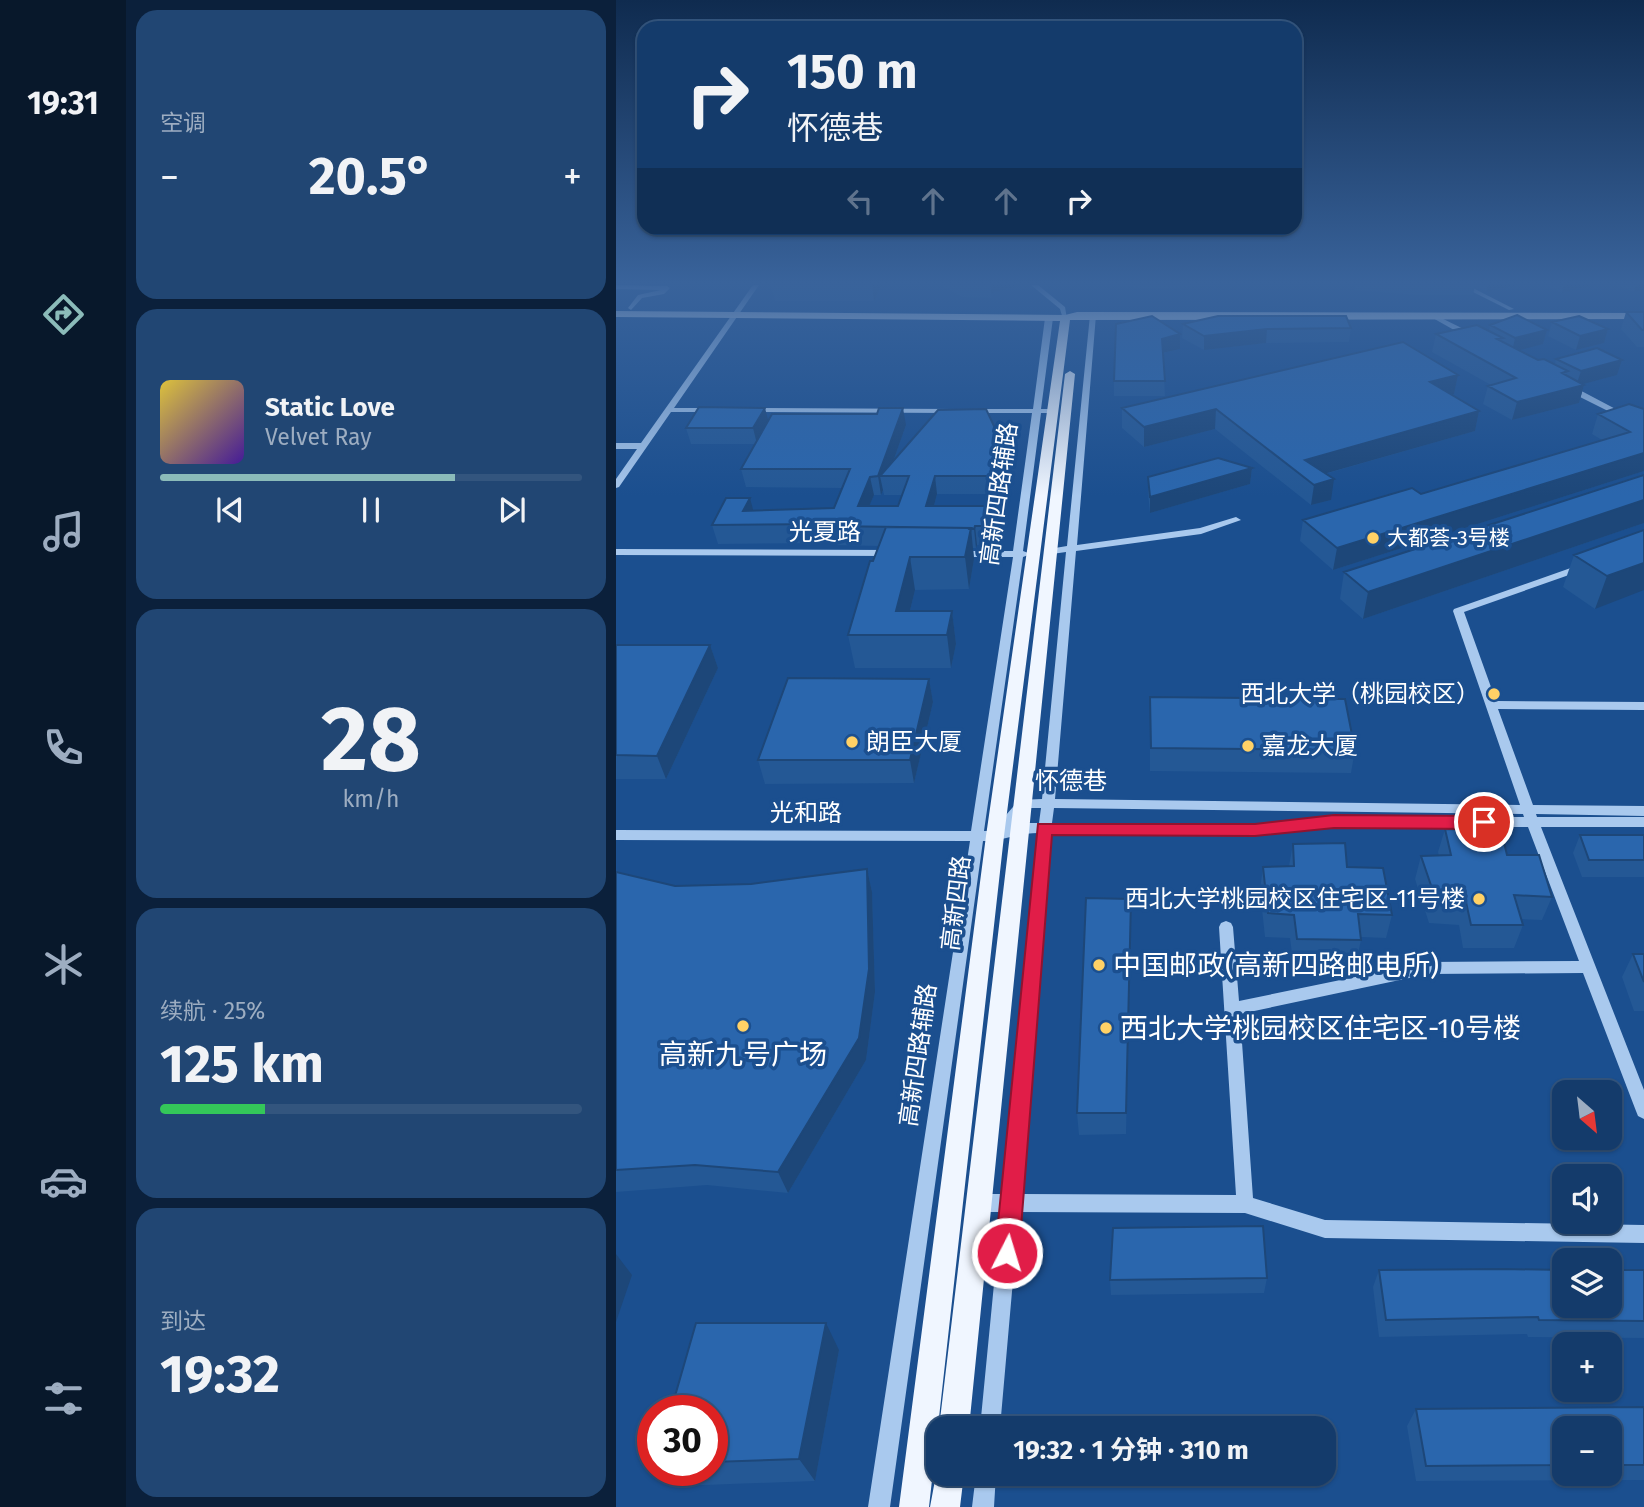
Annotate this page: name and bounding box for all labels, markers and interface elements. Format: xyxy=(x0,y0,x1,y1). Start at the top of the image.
text: 150 m xyxy=(787,42,918,101)
icon: right xyxy=(672,49,763,140)
text: 19:31 xyxy=(27,84,99,122)
text: 空调 xyxy=(160,109,206,137)
text: 怀德巷 xyxy=(787,109,883,147)
text: 20.5° xyxy=(309,145,433,208)
text: − xyxy=(160,154,179,200)
text: + xyxy=(563,154,582,200)
icon: left xyxy=(841,182,879,220)
icon: ahead xyxy=(914,182,952,220)
icon: ahead xyxy=(987,182,1025,220)
icon: right xyxy=(1060,182,1098,220)
icon: directions xyxy=(39,290,88,339)
text: Static Love xyxy=(265,392,395,423)
street label: 高新四路辅路 xyxy=(975,421,1023,567)
text: Velvet Ray xyxy=(265,423,372,451)
icon: previous xyxy=(211,491,249,529)
icon: pause xyxy=(352,491,390,529)
icon: next xyxy=(493,491,531,529)
icon: music xyxy=(39,507,88,556)
street label: 光夏路 xyxy=(789,518,861,546)
place label: 大都荟-3号楼 xyxy=(1387,525,1510,551)
marker: 大都荟-3号楼 xyxy=(1365,530,1381,546)
place label: 西北大学（桃园校区） xyxy=(1240,680,1480,708)
text: 28 xyxy=(321,685,421,794)
marker: 西北大学（桃园校区） xyxy=(1486,686,1502,702)
icon: phone xyxy=(39,723,88,772)
place label: 朗臣大厦 xyxy=(866,728,962,756)
place label: 嘉龙大厦 xyxy=(1262,732,1358,760)
marker: 朗臣大厦 xyxy=(844,734,860,750)
marker: 嘉龙大厦 xyxy=(1240,738,1256,754)
street label: 怀德巷 xyxy=(1035,767,1107,795)
text: km/h xyxy=(343,785,399,813)
pin xyxy=(1454,792,1514,852)
street label: 光和路 xyxy=(770,799,842,827)
icon: arrive xyxy=(1465,803,1503,841)
street label: 高新四路 xyxy=(936,854,976,952)
place label: 西北大学桃园校区住宅区-11号楼 xyxy=(1125,885,1465,913)
marker: 西北大学桃园校区住宅区-11号楼 xyxy=(1471,891,1487,907)
icon: climate xyxy=(39,940,88,989)
place label: 中国邮政(高新四路邮电所) xyxy=(1113,949,1439,982)
marker: 中国邮政(高新四路邮电所) xyxy=(1091,957,1107,973)
street label: 高新四路辅路 xyxy=(894,982,942,1128)
text: 续航 · 25% xyxy=(160,997,265,1025)
place label: 西北大学桃园校区住宅区-10号楼 xyxy=(1120,1012,1521,1045)
marker: 高新九号广场 xyxy=(735,1018,751,1034)
marker: 西北大学桃园校区住宅区-10号楼 xyxy=(1098,1020,1114,1036)
text: 125 km xyxy=(160,1033,324,1096)
place label: 高新九号广场 xyxy=(659,1038,827,1071)
north arrow xyxy=(1552,1080,1622,1150)
map controls xyxy=(1552,1080,1622,1486)
icon: car xyxy=(39,1157,88,1206)
button: sound xyxy=(1552,1164,1622,1234)
position arrow xyxy=(970,1216,1044,1290)
button: layers xyxy=(1552,1248,1622,1318)
text: 到达 xyxy=(160,1307,206,1335)
button: + xyxy=(1552,1332,1622,1402)
text: 19:32 xyxy=(160,1343,280,1406)
icon: filters xyxy=(39,1374,88,1423)
speed limit sign: 30 xyxy=(637,1395,728,1486)
button: − xyxy=(1552,1416,1622,1486)
text: 19:32 · 1 分钟 · 310 m xyxy=(1013,1435,1249,1466)

